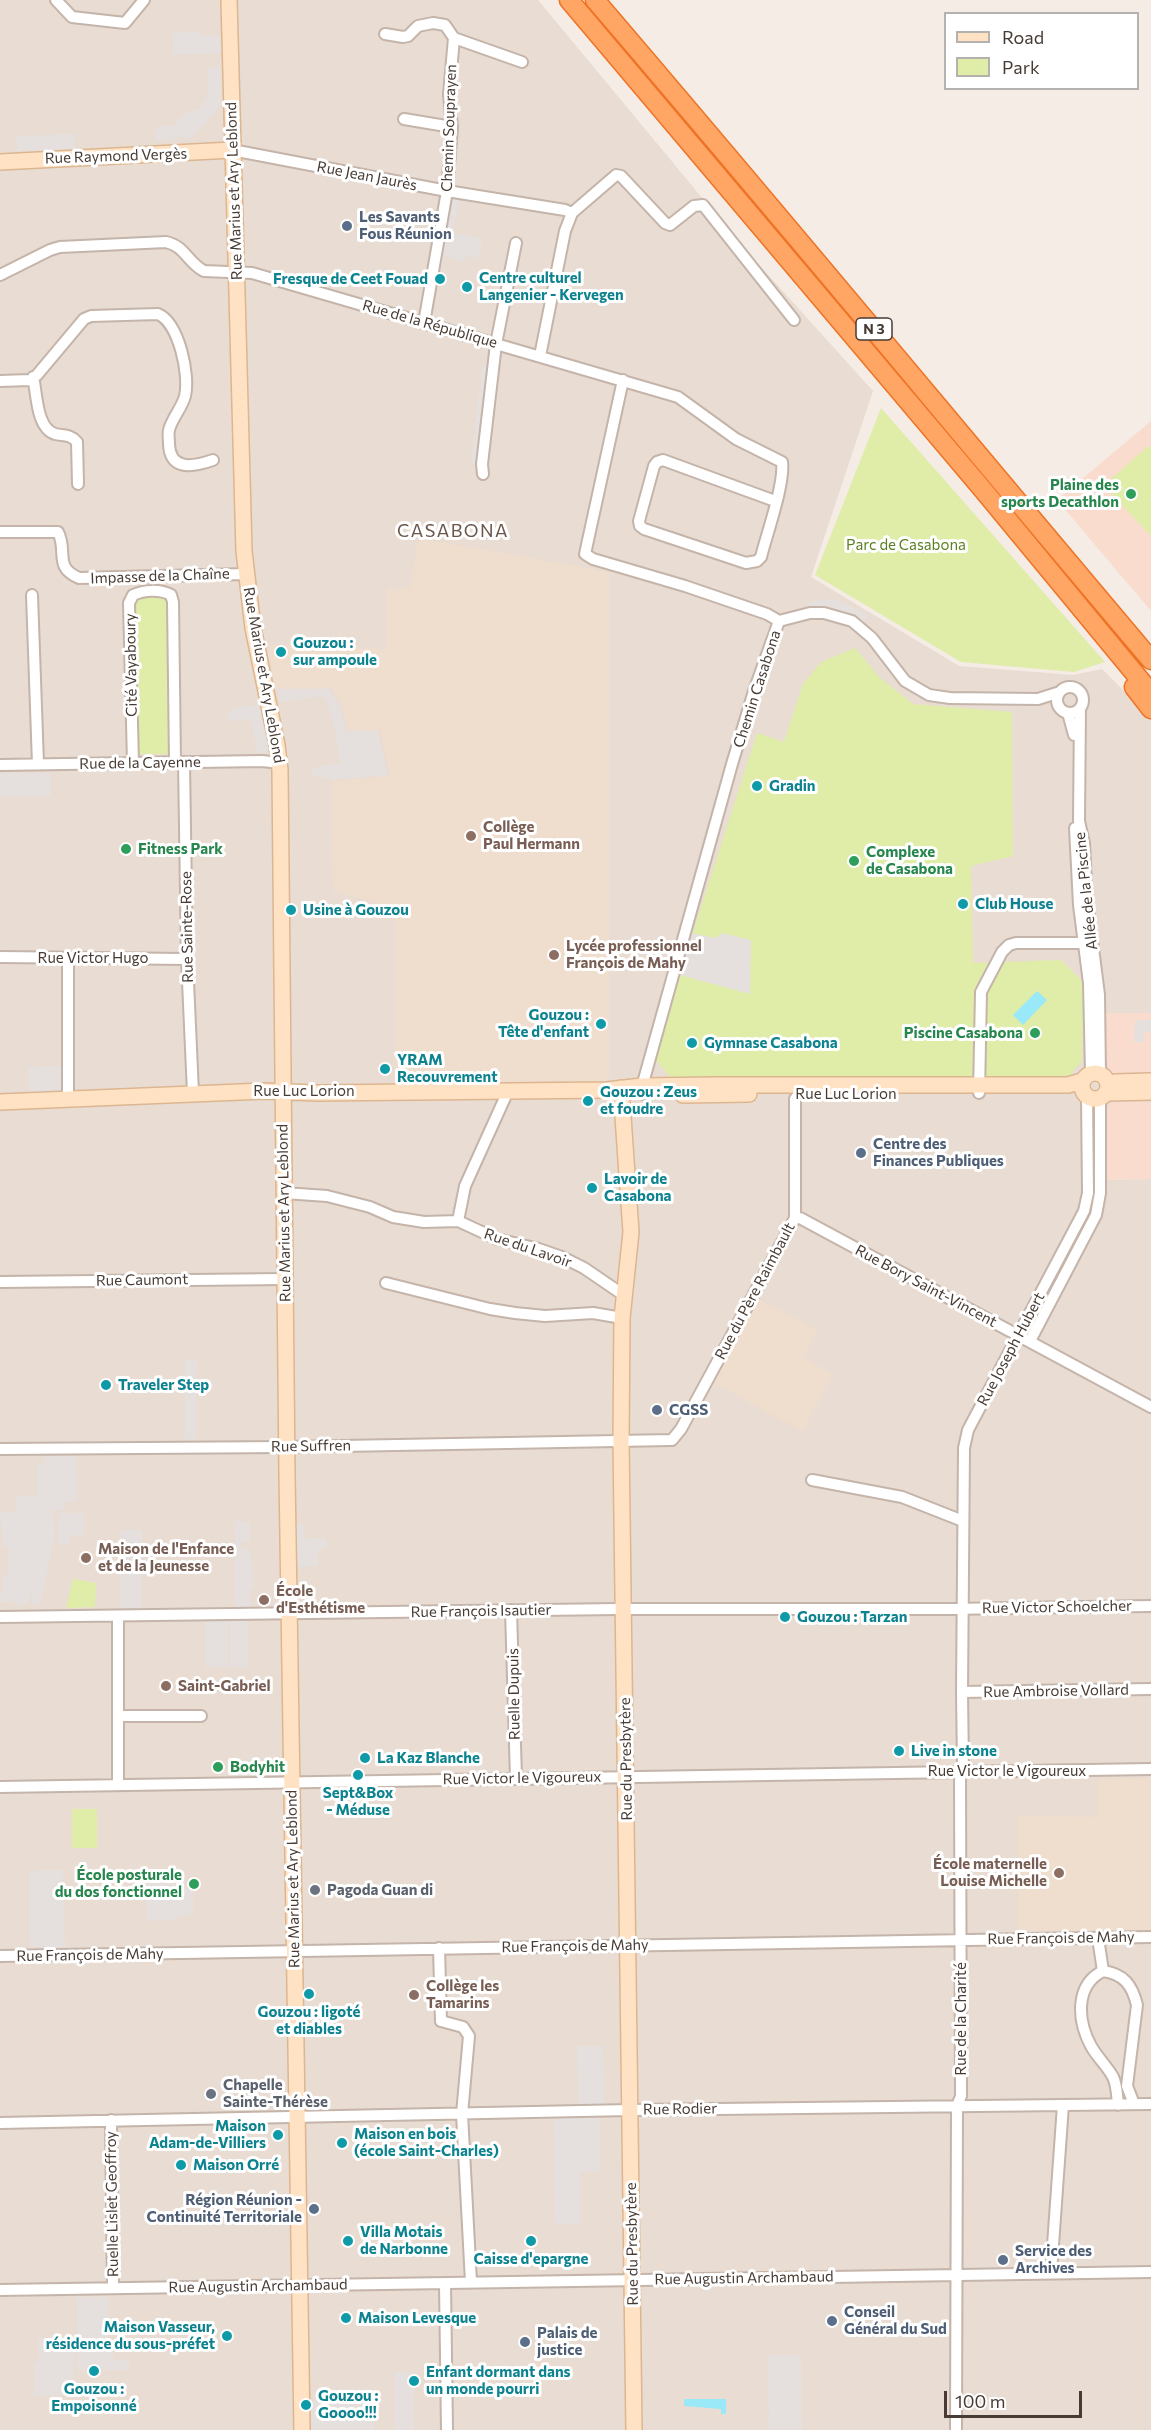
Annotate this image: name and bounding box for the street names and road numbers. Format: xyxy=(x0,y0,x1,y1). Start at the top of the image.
street label: Chemin Souprayen xyxy=(438,64,460,192)
street label: Rue Marius et Ary Leblond xyxy=(222,102,246,280)
street label: Rue Raymond Vergès xyxy=(44,145,188,167)
street label: Rue Jean Jaurès xyxy=(315,157,419,195)
street label: Rue de la République xyxy=(361,296,499,352)
road number: N 3 xyxy=(856,318,892,340)
street label: Impasse de la Chaîne xyxy=(90,565,230,587)
street label: Rue Marius et Ary Leblond xyxy=(240,586,288,764)
street label: Cité Vayaboury xyxy=(121,613,141,717)
street label: Chemin Casabona xyxy=(730,628,784,750)
street label: Rue de la Cayenne xyxy=(79,753,201,773)
street label: Allée de la Piscine xyxy=(1071,831,1101,951)
street label: Rue Sainte-Rose xyxy=(177,871,197,983)
street label: Rue Victor Hugo xyxy=(37,949,149,967)
street label: Rue Luc Lorion xyxy=(253,1082,355,1100)
street label: Rue Luc Lorion xyxy=(795,1085,897,1103)
street label: Rue Marius et Ary Leblond xyxy=(273,1124,295,1302)
street label: Rue du Père Raimbault xyxy=(711,1219,799,1363)
street label: Rue du Lavoir xyxy=(482,1225,574,1271)
street label: Rue Bory Saint-Vincent xyxy=(852,1241,1000,1331)
street label: Rue Caumont xyxy=(96,1270,188,1290)
street label: Rue Joseph Hubert xyxy=(973,1289,1049,1409)
street label: Rue Suffren xyxy=(271,1436,351,1456)
street label: Rue Victor Schoelcher xyxy=(982,1597,1132,1617)
street label: Rue François Isautier xyxy=(410,1601,552,1621)
street label: Ruelle Dupuis xyxy=(504,1648,524,1740)
street label: Rue Ambroise Vollard xyxy=(983,1681,1129,1701)
street label: Rue du Presbytère xyxy=(616,1697,636,1821)
street label: Rue Victor le Vigoureux xyxy=(928,1762,1086,1780)
street label: Rue Victor le Vigoureux xyxy=(443,1768,601,1788)
street label: Rue Marius et Ary Leblond xyxy=(282,1790,304,1968)
street label: Rue François de Mahy xyxy=(987,1928,1135,1948)
street label: Rue François de Mahy xyxy=(501,1936,649,1956)
street label: Rue François de Mahy xyxy=(16,1945,164,1965)
street label: Rue de la Charité xyxy=(952,1962,970,2076)
street label: Rue Rodier xyxy=(643,2099,717,2119)
street label: Ruelle Lislet Geoffroy xyxy=(102,2131,122,2277)
street label: Rue du Presbytère xyxy=(622,2182,642,2306)
street label: Rue Augustin Archambaud xyxy=(654,2267,834,2289)
street label: Rue Augustin Archambaud xyxy=(168,2275,348,2297)

